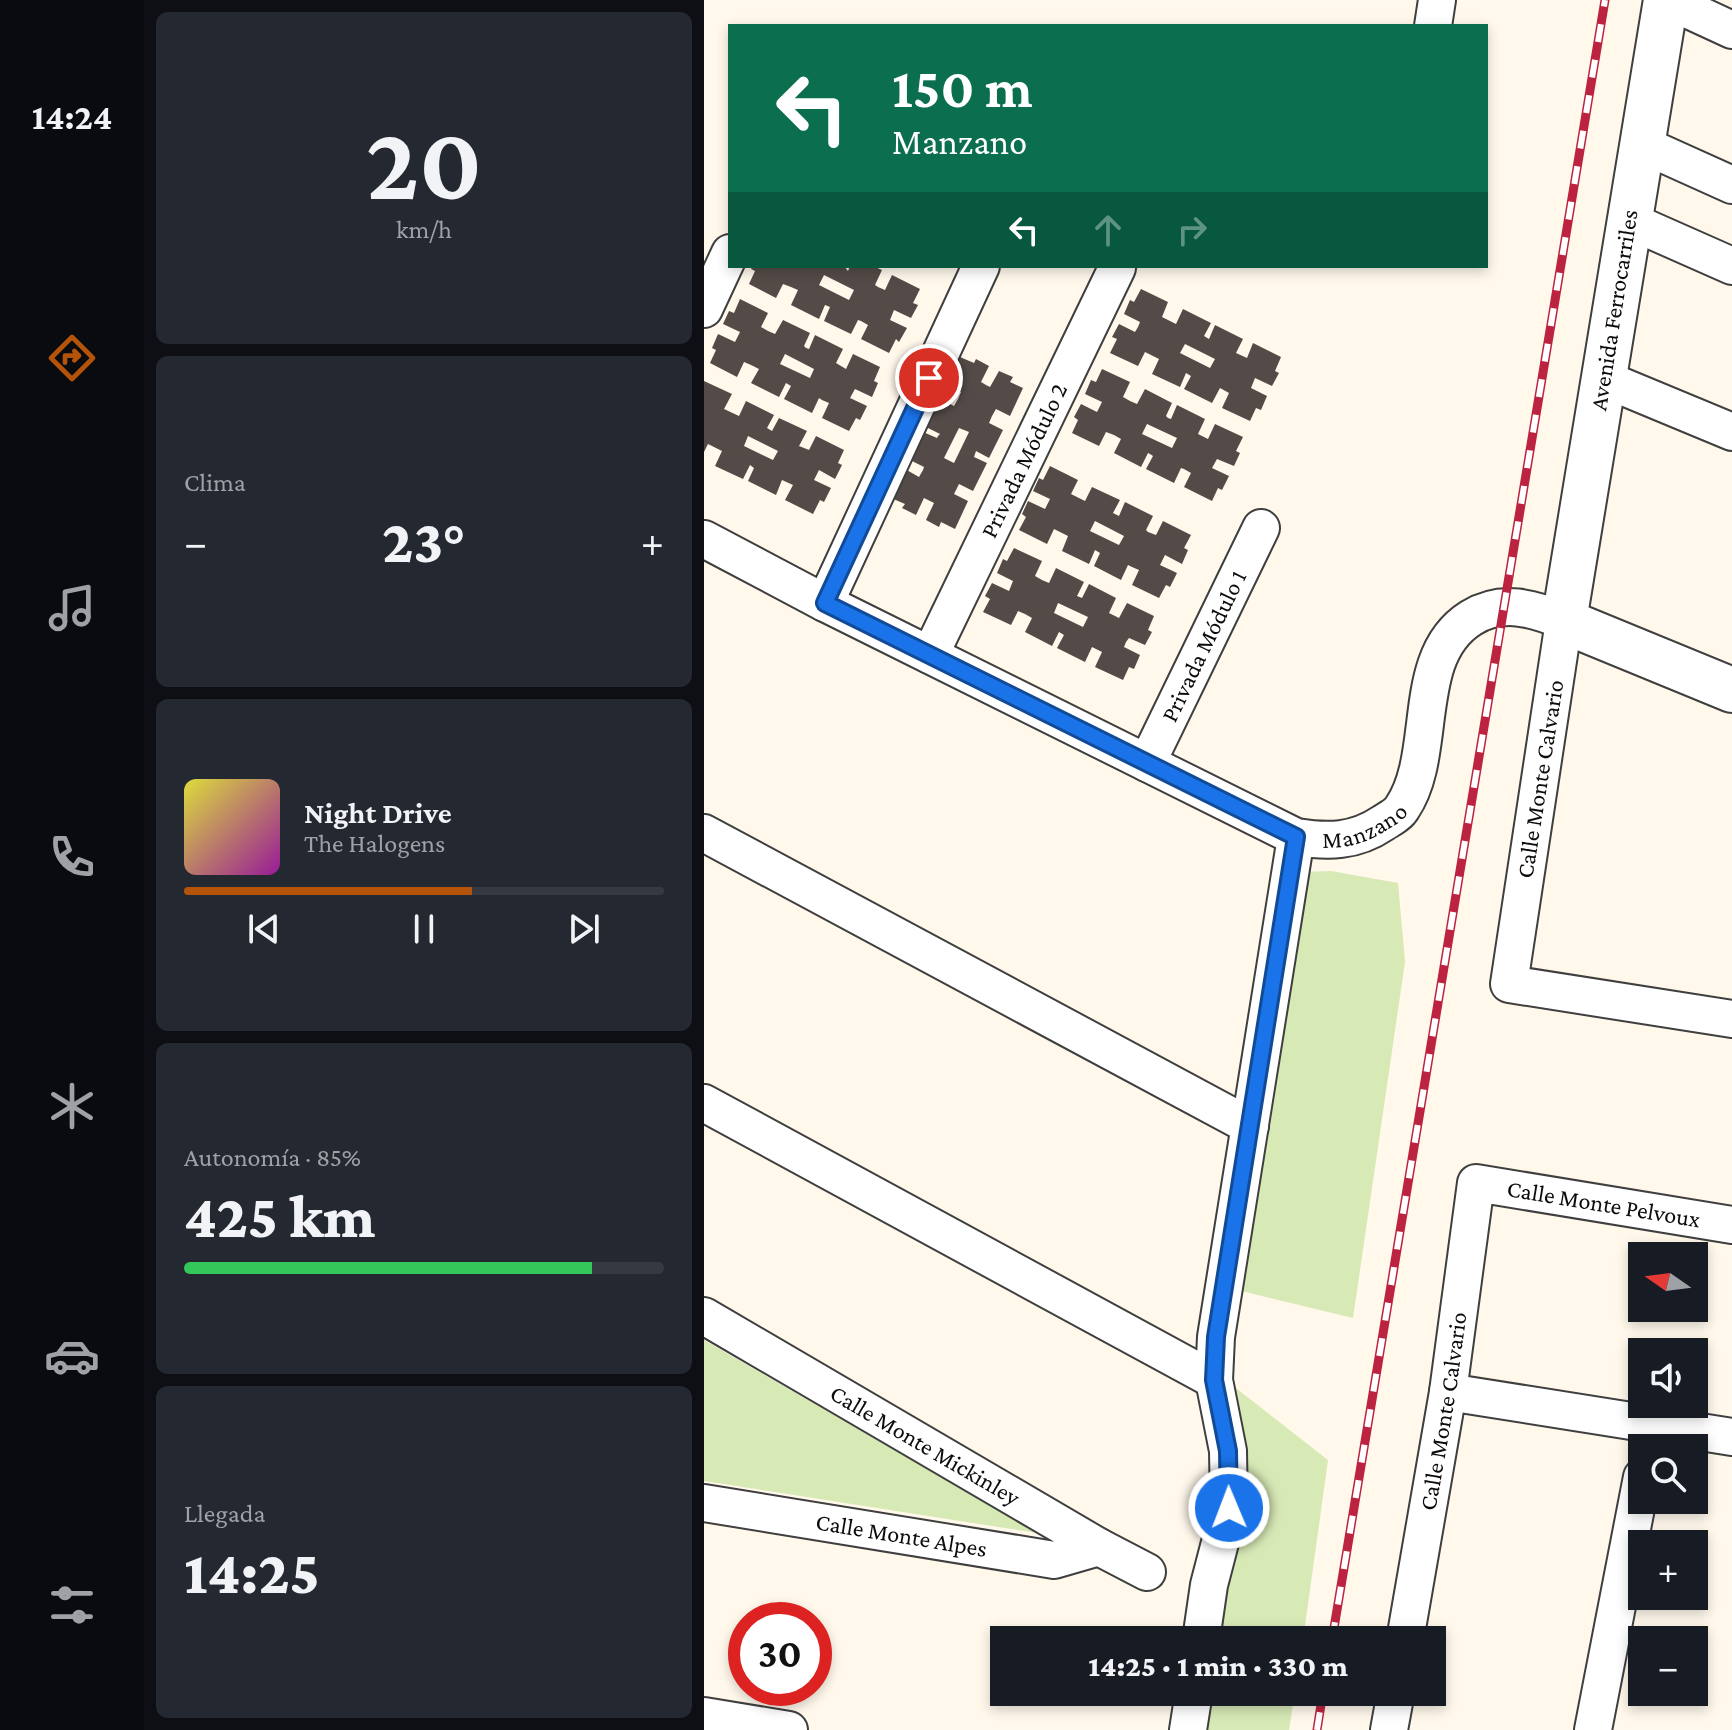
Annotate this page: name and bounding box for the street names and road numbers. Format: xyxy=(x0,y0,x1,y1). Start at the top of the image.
street label: Avenida Ferrocarriles xyxy=(1584,208,1643,412)
street label: Privada Módulo 2 xyxy=(975,379,1072,542)
street label: Privada Módulo 1 xyxy=(1155,566,1251,726)
street label: Calle Monte Calvario xyxy=(1510,678,1569,880)
street label: Manzano xyxy=(1322,798,1413,853)
street label: Calle Monte Pelvoux xyxy=(1505,1174,1702,1233)
street label: Calle Monte Calvario xyxy=(1414,1310,1472,1512)
street label: Calle Monte Mickinley xyxy=(826,1379,1026,1511)
street label: Calle Monte Alpes xyxy=(814,1507,989,1562)

